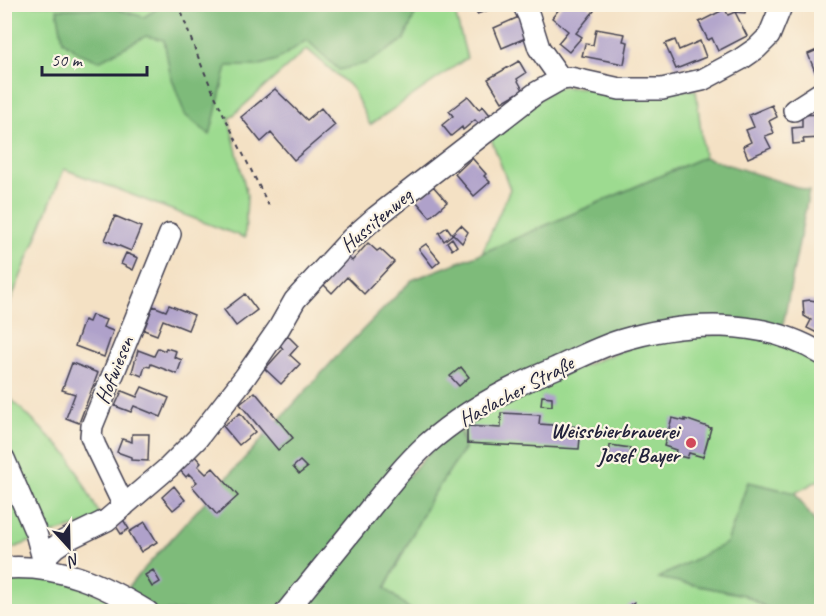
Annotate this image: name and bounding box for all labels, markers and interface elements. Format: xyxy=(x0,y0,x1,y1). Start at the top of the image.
scale bar xyxy=(42,39,147,77)
text: 50 m xyxy=(51,49,84,71)
street label: Hussitenweg xyxy=(335,181,419,258)
street label: Hofwiesen xyxy=(89,332,139,408)
street label: Haslacher Straße xyxy=(454,349,580,432)
place label: Weissbierbrauerei Josef Bayer xyxy=(551,418,682,468)
marker: Weissbierbrauerei Josef Bayer xyxy=(684,436,698,450)
north arrow xyxy=(39,517,99,577)
text: N xyxy=(63,549,83,572)

